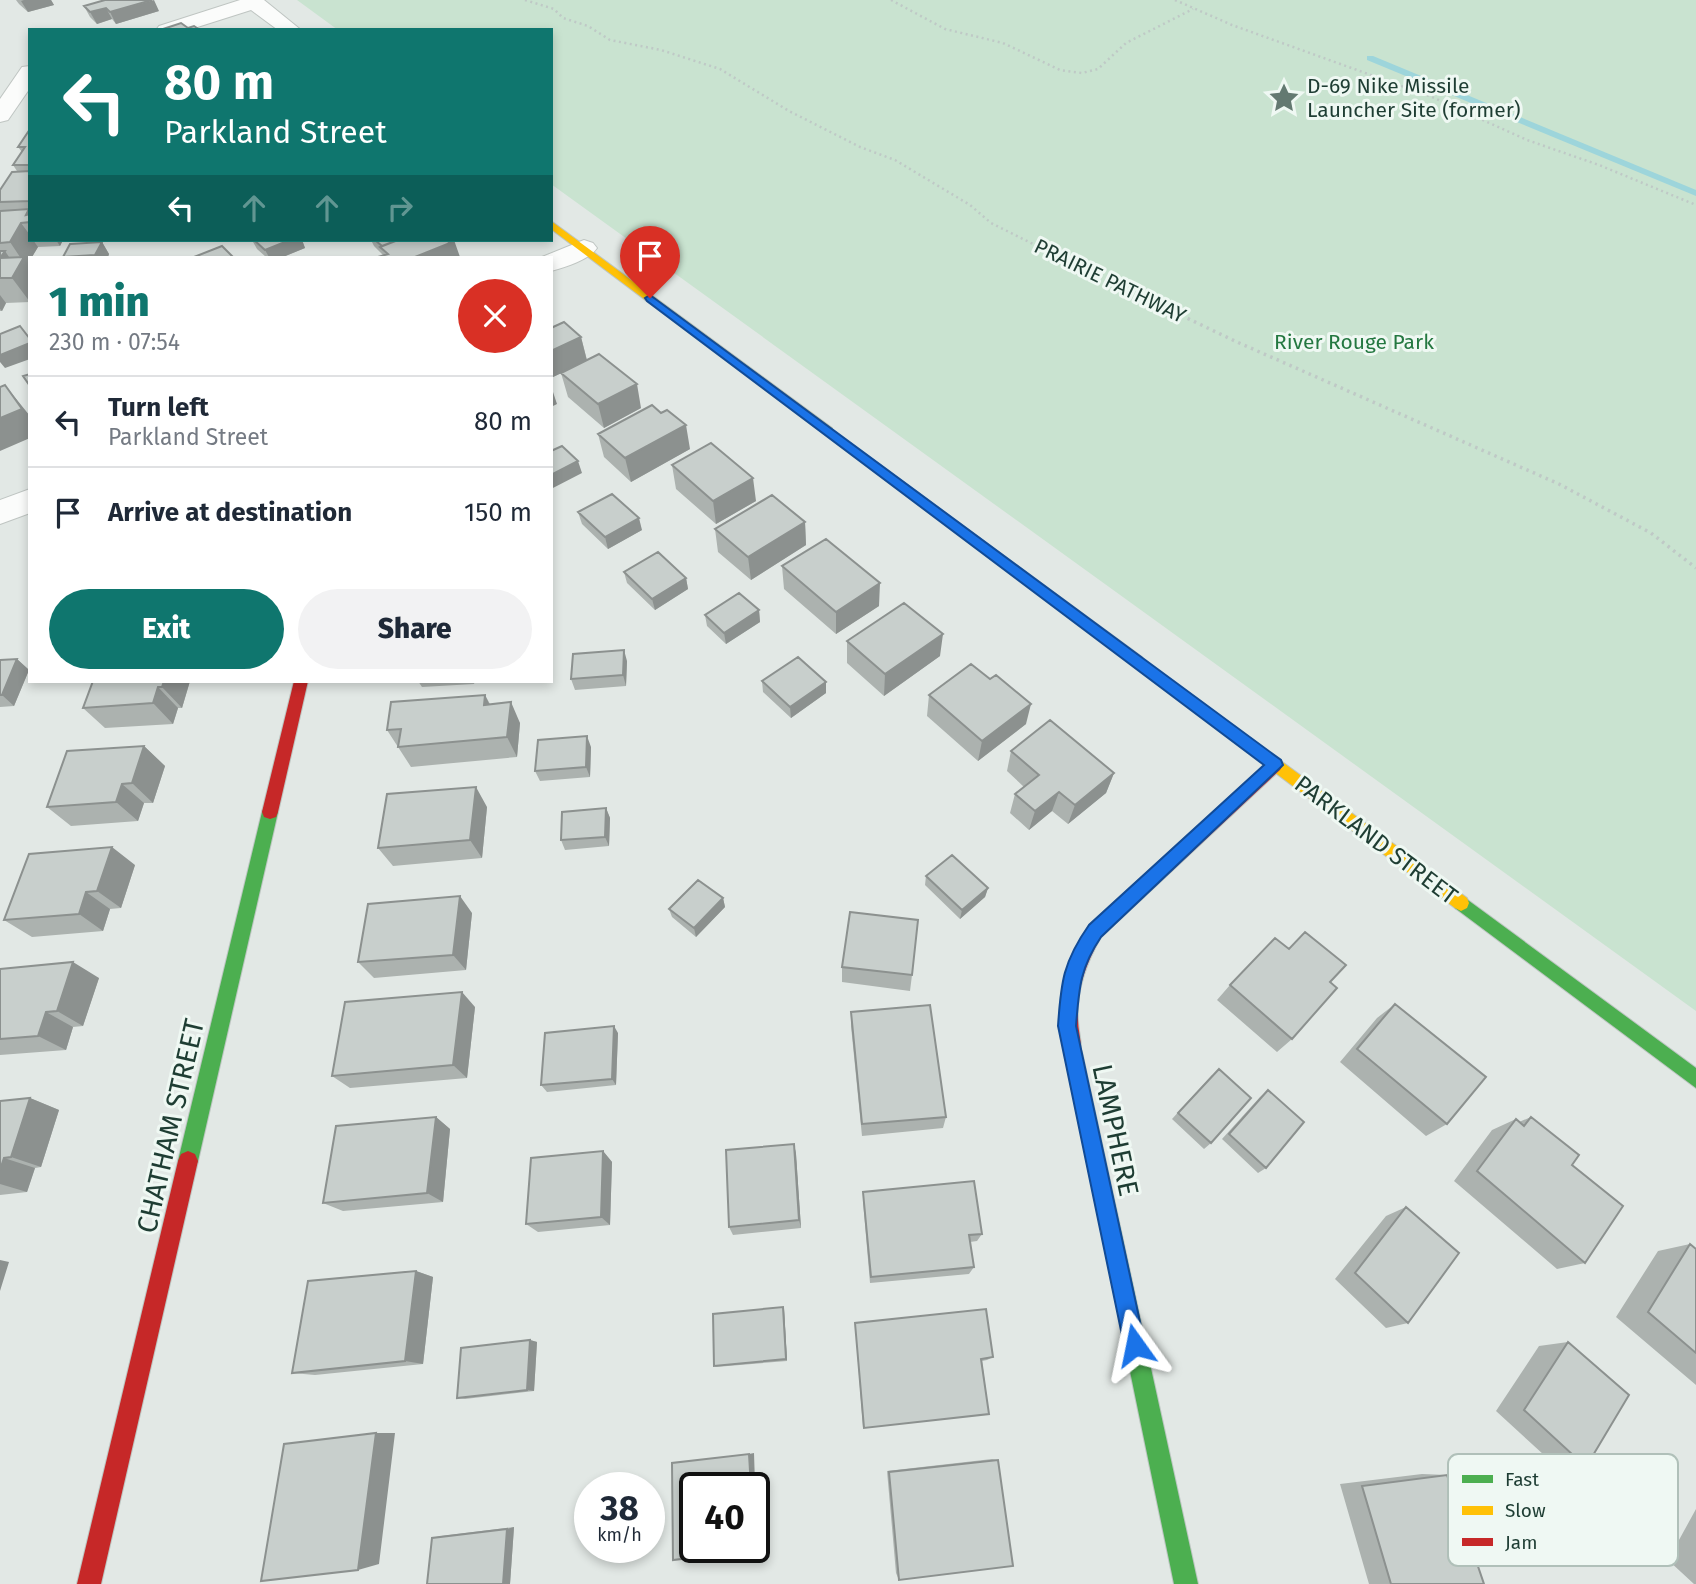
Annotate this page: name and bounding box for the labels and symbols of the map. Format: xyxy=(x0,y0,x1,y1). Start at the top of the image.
place label: D-69 Nike Missile Launcher Site (former) xyxy=(1307,73,1521,123)
place icon: D-69 Nike Missile Launcher Site (former) xyxy=(1267,81,1301,115)
pin xyxy=(620,226,680,298)
street label: PRAIRIE PATHWAY xyxy=(1030,233,1191,329)
park label: River Rouge Park xyxy=(1274,329,1434,355)
street label: PARKLAND STREET xyxy=(1289,770,1463,911)
street label: CHATHAM STREET xyxy=(130,1015,211,1236)
street label: LAMPHERE xyxy=(1085,1061,1146,1199)
position arrow xyxy=(1098,1308,1172,1382)
legend xyxy=(1448,1454,1678,1566)
text: Fast xyxy=(1505,1468,1539,1491)
speed limit sign: 40 xyxy=(679,1472,770,1563)
text: Slow xyxy=(1505,1499,1546,1522)
text: Jam xyxy=(1505,1531,1537,1554)

